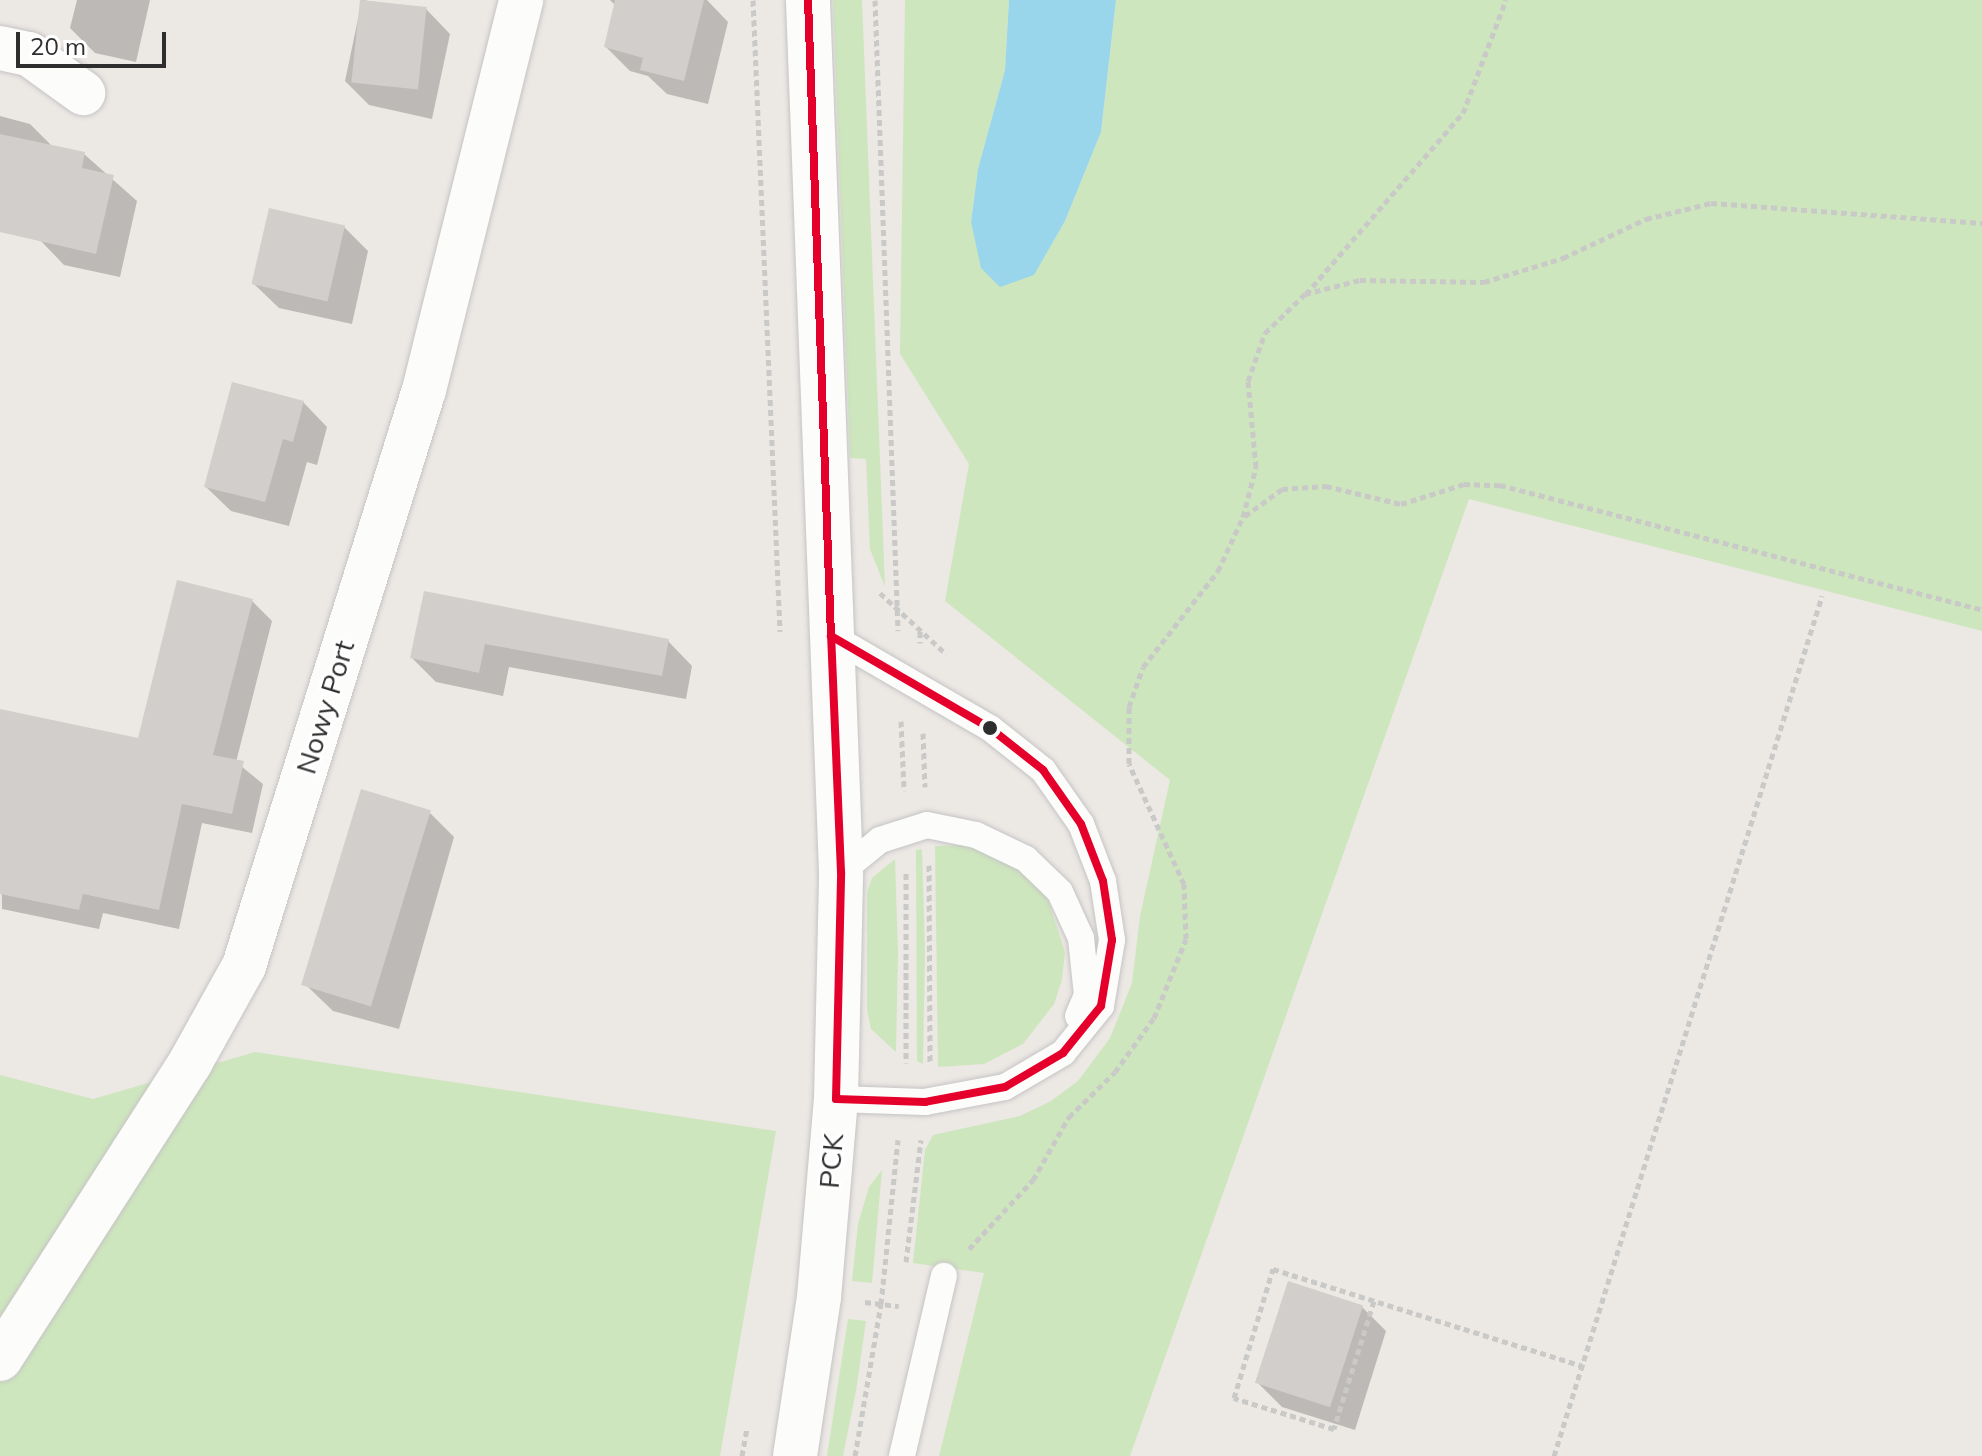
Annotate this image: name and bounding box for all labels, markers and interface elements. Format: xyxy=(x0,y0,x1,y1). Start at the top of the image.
scale bar xyxy=(20,16,170,66)
text: 20 m xyxy=(30,31,86,61)
street label: Nowy Port xyxy=(289,636,361,778)
unlabelled marker xyxy=(982,720,998,736)
street label: PCK xyxy=(812,1132,850,1190)

